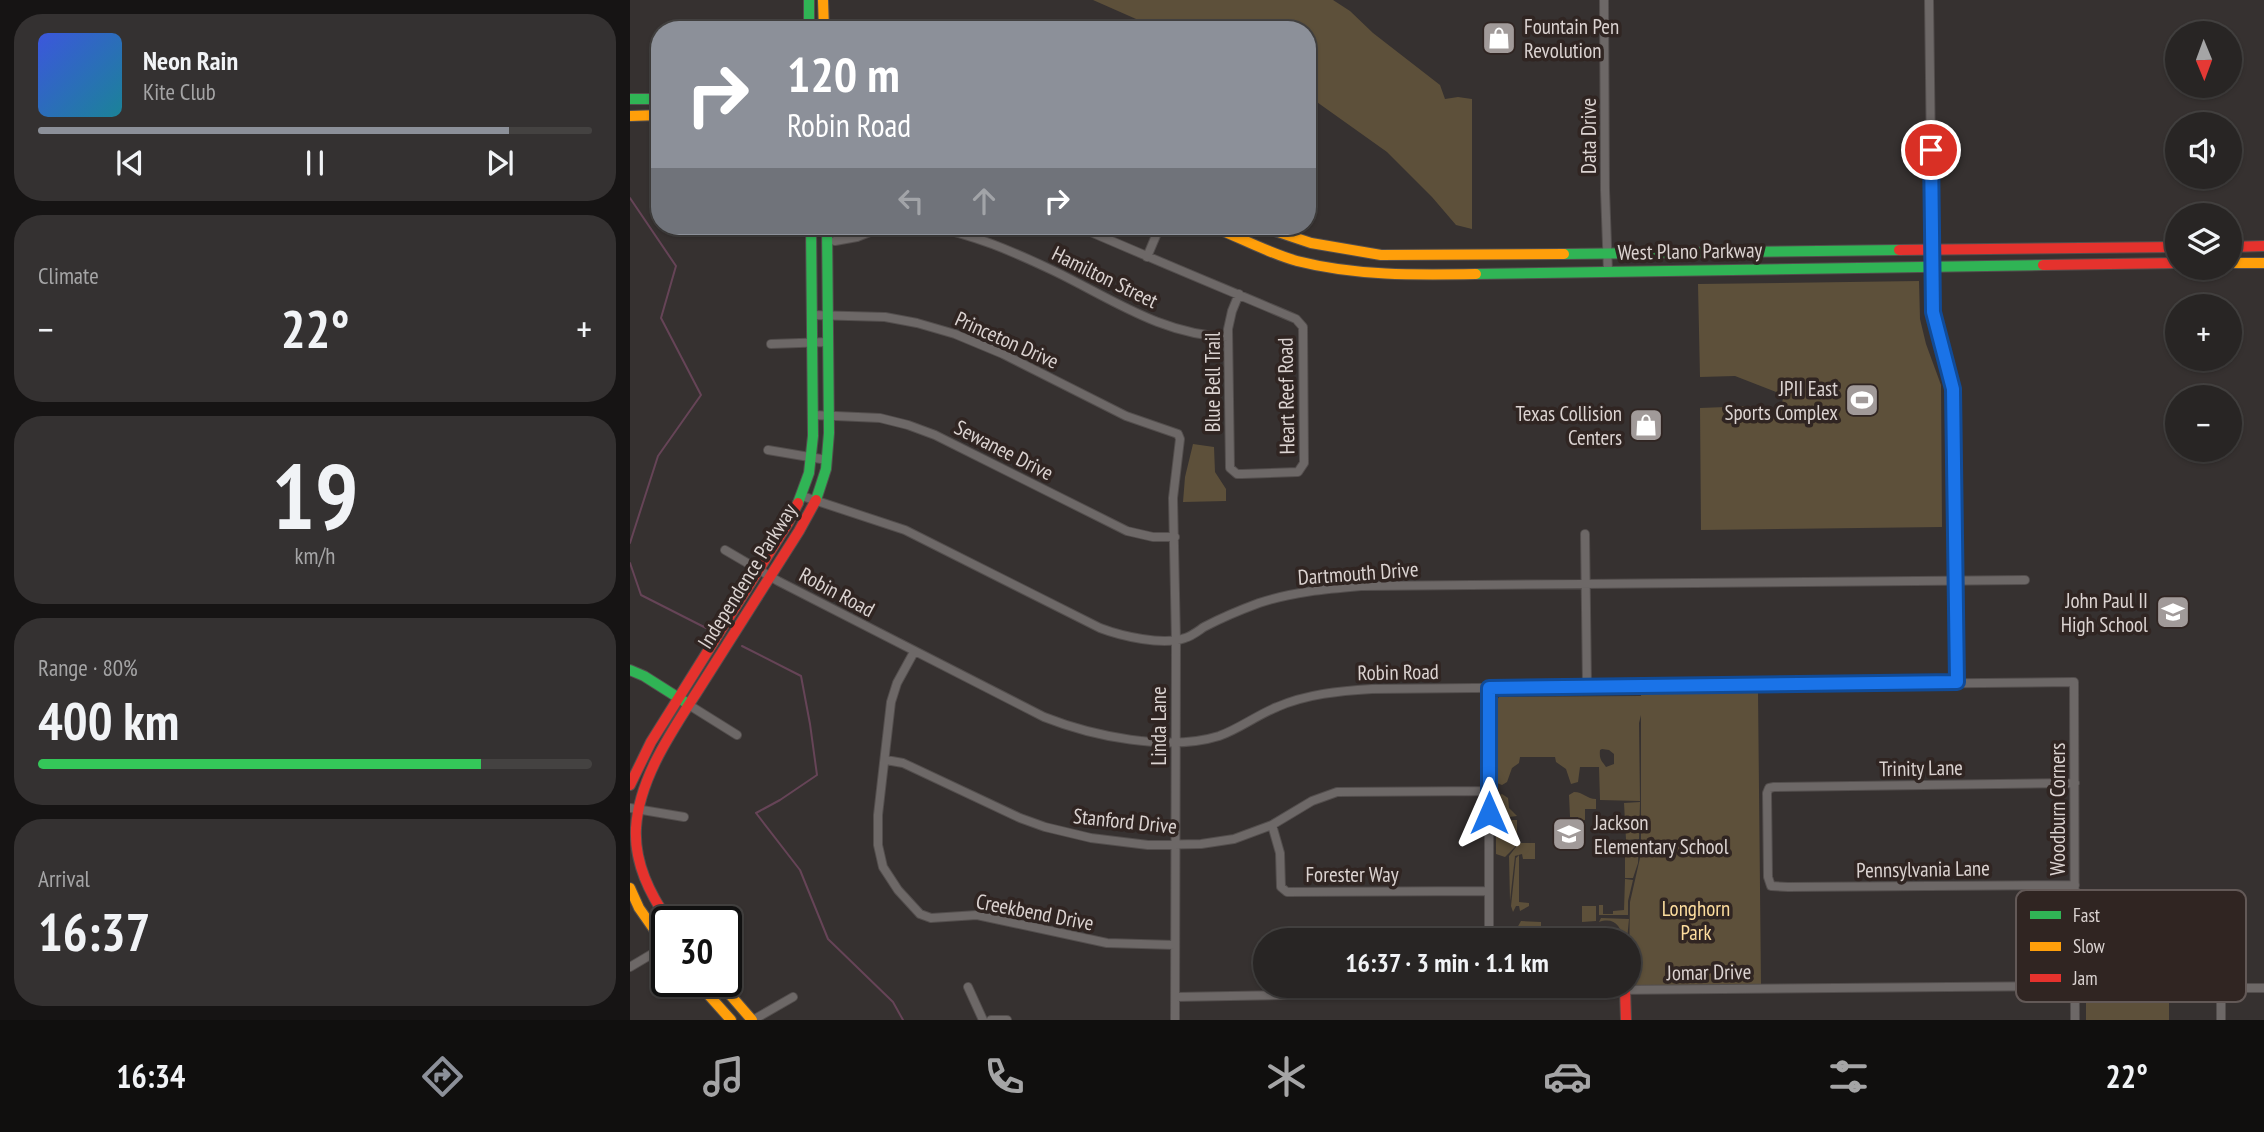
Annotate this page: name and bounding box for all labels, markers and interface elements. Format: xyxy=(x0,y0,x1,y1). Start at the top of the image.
place label: Fountain Pen Revolution xyxy=(1524,13,1619,64)
shop icon: Fountain Pen Revolution xyxy=(1480,19,1518,57)
north arrow xyxy=(2165,21,2242,98)
map controls xyxy=(2165,21,2242,462)
text: 120 m xyxy=(787,42,900,106)
text: Neon Rain xyxy=(143,44,238,77)
icon: right xyxy=(672,49,763,140)
text: Kite Club xyxy=(143,77,216,106)
street label: Data Drive xyxy=(1575,98,1602,174)
text: Robin Road xyxy=(787,104,911,146)
button: sound xyxy=(2165,112,2242,189)
pin xyxy=(1901,120,1961,180)
icon: arrive xyxy=(1912,131,1950,169)
icon: previous xyxy=(111,144,149,182)
icon: pause xyxy=(296,144,334,182)
icon: next xyxy=(481,144,519,182)
icon: left xyxy=(892,182,930,220)
icon: ahead xyxy=(965,182,1003,220)
icon: right xyxy=(1038,182,1076,220)
button: layers xyxy=(2165,203,2242,280)
street label: West Plano Parkway xyxy=(1617,236,1763,266)
street label: Hamilton Street xyxy=(1048,240,1163,314)
text: Climate xyxy=(38,261,99,290)
button: + xyxy=(2165,294,2242,371)
text: 22° xyxy=(281,295,349,362)
text: − xyxy=(38,304,54,353)
text: + xyxy=(576,304,592,353)
street label: Princeton Drive xyxy=(951,305,1063,375)
street label: Blue Bell Trail xyxy=(1199,332,1226,432)
street label: Heart Reef Road xyxy=(1271,337,1301,455)
place label: JPII East Sports Complex xyxy=(1724,375,1838,426)
sports icon: JPII East Sports Complex xyxy=(1843,381,1881,419)
button: − xyxy=(2165,385,2242,462)
place label: Texas Collision Centers xyxy=(1515,400,1622,451)
shop icon: Texas Collision Centers xyxy=(1627,406,1665,444)
street label: Sewanee Drive xyxy=(950,414,1058,486)
text: 19 xyxy=(272,436,359,554)
street label: Independence Parkway xyxy=(692,498,802,654)
text: km/h xyxy=(295,541,335,570)
street label: Dartmouth Drive xyxy=(1297,555,1419,591)
street label: Robin Road xyxy=(795,561,879,623)
place label: John Paul II High School xyxy=(2061,587,2148,638)
school or university icon: John Paul II High School xyxy=(2154,593,2192,631)
text: Range · 80% xyxy=(38,653,138,682)
street label: Robin Road xyxy=(1357,658,1439,686)
street label: Linda Lane xyxy=(1145,686,1172,766)
text: 400 km xyxy=(38,687,179,754)
street label: Woodburn Corners xyxy=(2044,743,2071,875)
street label: Trinity Lane xyxy=(1879,754,1963,782)
position arrow xyxy=(1452,776,1526,850)
street label: Stanford Drive xyxy=(1072,802,1178,840)
place label: Jackson Elementary School xyxy=(1593,809,1729,860)
school or university icon: Jackson Elementary School xyxy=(1550,815,1588,853)
street label: Pennsylvania Lane xyxy=(1856,854,1990,884)
street label: Forester Way xyxy=(1305,861,1399,888)
text: Arrival xyxy=(38,864,90,893)
street label: Creekbend Drive xyxy=(974,887,1096,937)
legend xyxy=(2016,890,2246,1002)
park label: Longhorn Park xyxy=(1662,895,1730,946)
text: 16:37 xyxy=(38,898,150,965)
text: Fast xyxy=(2073,903,2101,927)
speed limit sign: 30 xyxy=(651,906,742,997)
text: Slow xyxy=(2073,934,2106,958)
text: 16:37 · 3 min · 1.1 km xyxy=(1345,946,1549,979)
street label: Jomar Drive xyxy=(1665,958,1752,986)
text: Jam xyxy=(2072,966,2098,990)
icon: directions xyxy=(418,1052,467,1101)
icon: music xyxy=(699,1052,748,1101)
icon: phone xyxy=(980,1052,1029,1101)
icon: climate xyxy=(1262,1052,1311,1101)
icon: car xyxy=(1543,1052,1592,1101)
icon: filters xyxy=(1824,1052,1873,1101)
text: 16:34 xyxy=(116,1055,185,1097)
text: 22° xyxy=(2106,1055,2148,1097)

